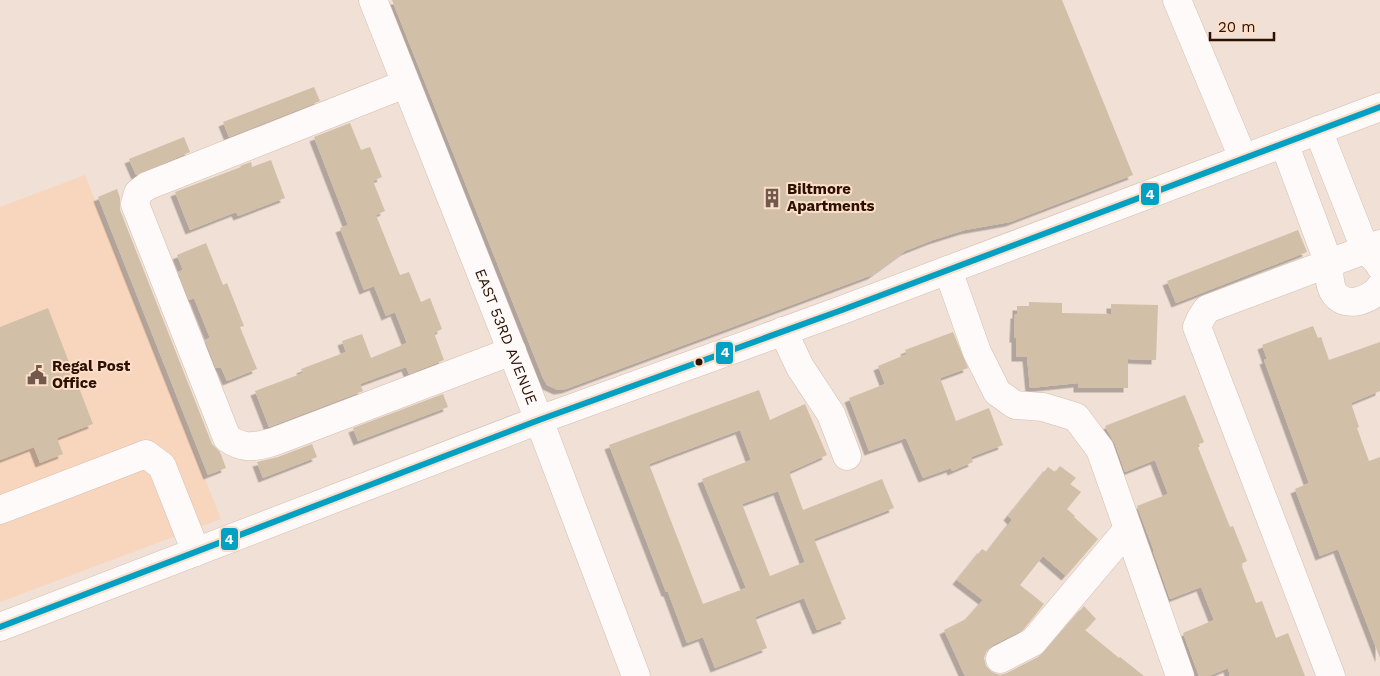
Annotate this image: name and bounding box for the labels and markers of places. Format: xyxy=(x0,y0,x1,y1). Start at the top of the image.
place label: Biltmore Apartments xyxy=(787,180,875,215)
building icon: Biltmore Apartments xyxy=(761,187,783,209)
place label: Regal Post Office xyxy=(52,357,131,392)
unlabelled marker xyxy=(694,357,704,367)
public building icon: Regal Post Office xyxy=(26,364,48,386)

